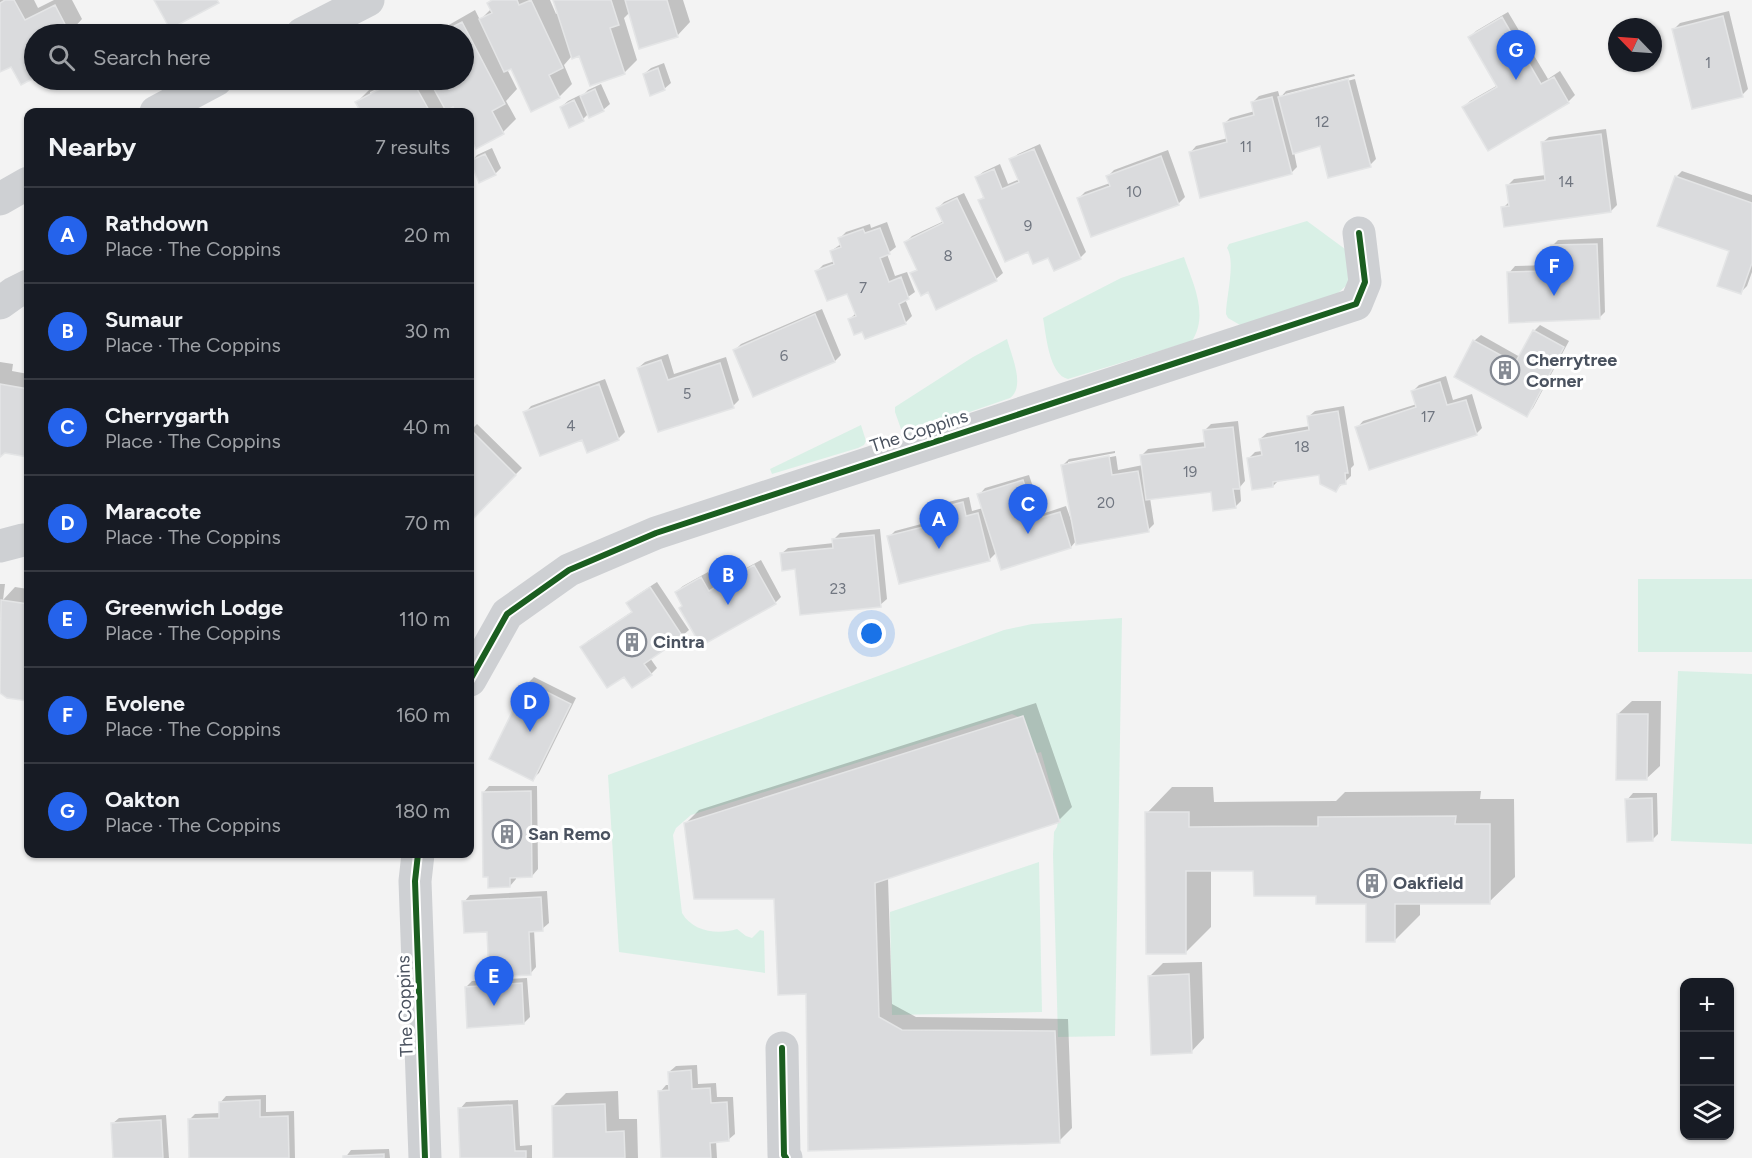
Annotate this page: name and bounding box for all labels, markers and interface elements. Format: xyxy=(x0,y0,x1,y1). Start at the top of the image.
north arrow xyxy=(1608,18,1662,72)
search box xyxy=(24,24,474,90)
pin: G xyxy=(1496,31,1536,80)
icon: search xyxy=(45,41,78,74)
text: Search here xyxy=(93,44,211,71)
house number: 1 xyxy=(1705,54,1711,72)
house number: 12 xyxy=(1315,113,1329,131)
text: Nearby xyxy=(48,131,136,163)
text: 7 results xyxy=(375,135,450,159)
house number: 11 xyxy=(1240,138,1252,156)
house number: 14 xyxy=(1558,173,1574,191)
house number: 10 xyxy=(1126,183,1142,201)
text: Rathdown xyxy=(105,210,209,237)
house number: 9 xyxy=(1024,217,1032,235)
text: A xyxy=(60,223,75,247)
text: 20 m xyxy=(404,223,450,247)
text: Place · The Coppins xyxy=(105,237,281,261)
pin: F xyxy=(1534,246,1574,296)
house number: 8 xyxy=(943,247,953,265)
house number: 7 xyxy=(859,279,867,297)
text: Sumaur xyxy=(105,306,183,333)
text: B xyxy=(61,319,74,343)
text: 30 m xyxy=(404,319,450,343)
text: Place · The Coppins xyxy=(105,333,281,357)
house number: 6 xyxy=(780,347,789,365)
place label: Cherrytree Corner xyxy=(1526,349,1617,392)
building icon: Cherrytree Corner xyxy=(1489,354,1521,386)
house number: 5 xyxy=(683,385,691,403)
text: Cherrygarth xyxy=(105,402,229,429)
street label: The Coppins xyxy=(867,405,971,457)
house number: 17 xyxy=(1421,408,1435,426)
text: C xyxy=(60,415,75,439)
text: 40 m xyxy=(403,415,450,439)
house number: 4 xyxy=(566,417,576,435)
text: Place · The Coppins xyxy=(105,429,281,453)
house number: 18 xyxy=(1294,438,1310,456)
house number: 19 xyxy=(1183,463,1197,481)
pin: C xyxy=(1008,484,1048,534)
house number: 20 xyxy=(1097,494,1115,512)
text: Maracote xyxy=(105,498,201,525)
pin: A xyxy=(920,500,958,549)
text: D xyxy=(61,511,75,535)
text: 70 m xyxy=(404,511,450,535)
text: Place · The Coppins xyxy=(105,525,281,549)
pin: B xyxy=(708,556,748,605)
house number: 23 xyxy=(830,580,846,598)
text: Greenwich Lodge xyxy=(105,594,283,621)
text: E xyxy=(62,607,73,631)
text: 110 m xyxy=(399,607,450,631)
your location xyxy=(857,619,886,648)
text: Place · The Coppins xyxy=(105,621,281,645)
building icon: Cintra xyxy=(616,626,648,658)
place label: Cintra xyxy=(653,631,705,653)
pin: D xyxy=(510,682,550,732)
text: Evolene xyxy=(105,690,185,717)
text: F xyxy=(62,703,73,727)
text: 160 m xyxy=(396,703,450,727)
text: Place · The Coppins xyxy=(105,717,281,741)
text: Oakton xyxy=(105,786,180,813)
text: G xyxy=(60,799,75,823)
text: 180 m xyxy=(395,799,450,823)
text: Place · The Coppins xyxy=(105,813,281,837)
building icon: San Remo xyxy=(491,818,523,850)
place label: San Remo xyxy=(528,823,611,845)
building icon: Oakfield xyxy=(1356,867,1388,899)
place label: Oakfield xyxy=(1393,872,1463,894)
street label: The Coppins xyxy=(392,955,418,1057)
pin: E xyxy=(474,956,514,1006)
map controls xyxy=(1680,978,1734,1140)
button: + xyxy=(1680,978,1734,1032)
button: − xyxy=(1680,1032,1734,1086)
button: layers xyxy=(1680,1086,1734,1140)

